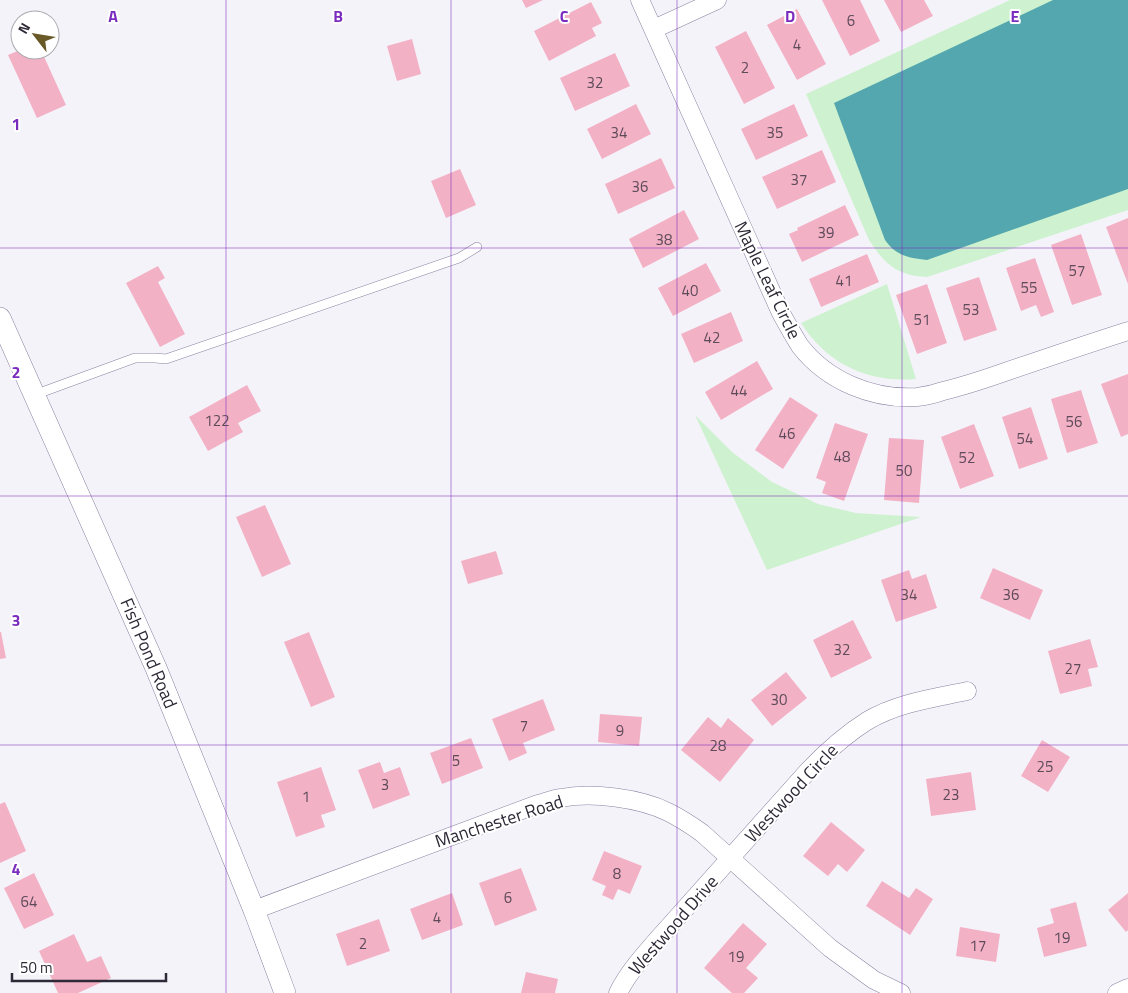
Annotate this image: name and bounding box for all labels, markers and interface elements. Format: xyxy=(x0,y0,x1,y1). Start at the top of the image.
text: A xyxy=(108,4,118,28)
text: B xyxy=(333,4,343,28)
text: C xyxy=(560,4,569,28)
text: D xyxy=(785,4,795,28)
text: E xyxy=(1011,4,1020,28)
house number: 6 xyxy=(847,9,855,32)
north arrow xyxy=(10,10,60,60)
text: N xyxy=(12,18,35,38)
house number: 4 xyxy=(793,33,801,56)
house number: 2 xyxy=(741,56,749,79)
house number: 32 xyxy=(587,71,603,94)
text: 1 xyxy=(12,112,20,136)
house number: 34 xyxy=(611,121,627,144)
house number: 35 xyxy=(767,121,783,144)
house number: 37 xyxy=(791,168,807,191)
house number: 36 xyxy=(632,175,648,198)
street label: Maple Leaf Circle xyxy=(728,216,808,344)
house number: 39 xyxy=(818,221,834,244)
house number: 38 xyxy=(656,228,672,251)
house number: 57 xyxy=(1069,259,1085,282)
house number: 41 xyxy=(836,269,852,292)
house number: 55 xyxy=(1021,276,1037,299)
house number: 40 xyxy=(682,279,698,302)
house number: 53 xyxy=(963,298,979,321)
house number: 51 xyxy=(914,308,930,331)
house number: 42 xyxy=(704,326,720,349)
text: 2 xyxy=(12,360,20,384)
house number: 44 xyxy=(731,379,747,402)
house number: 122 xyxy=(204,409,230,432)
house number: 56 xyxy=(1066,410,1082,433)
house number: 46 xyxy=(779,422,795,445)
house number: 54 xyxy=(1017,427,1033,450)
house number: 48 xyxy=(834,445,850,468)
house number: 52 xyxy=(959,446,975,469)
house number: 50 xyxy=(896,459,912,482)
house number: 34 xyxy=(901,583,917,606)
house number: 36 xyxy=(1003,583,1019,606)
street label: Fish Pond Road xyxy=(114,594,184,712)
text: 3 xyxy=(12,608,20,632)
house number: 32 xyxy=(834,638,850,661)
house number: 27 xyxy=(1065,657,1081,680)
house number: 30 xyxy=(771,688,787,711)
house number: 7 xyxy=(520,714,528,737)
house number: 9 xyxy=(616,719,624,742)
house number: 28 xyxy=(710,734,726,757)
street label: Westwood Circle xyxy=(738,738,844,848)
house number: 5 xyxy=(452,749,460,772)
house number: 25 xyxy=(1037,755,1053,778)
house number: 3 xyxy=(381,773,389,796)
house number: 23 xyxy=(943,783,959,806)
house number: 1 xyxy=(302,785,310,808)
street label: Manchester Road xyxy=(431,788,567,854)
text: 4 xyxy=(12,857,21,881)
house number: 8 xyxy=(613,862,621,885)
street label: Westwood Drive xyxy=(622,869,724,981)
house number: 6 xyxy=(504,886,512,909)
house number: 64 xyxy=(21,890,37,913)
house number: 4 xyxy=(433,906,441,929)
house number: 19 xyxy=(1054,926,1070,949)
house number: 2 xyxy=(359,932,367,955)
house number: 17 xyxy=(970,934,986,957)
house number: 19 xyxy=(728,945,744,968)
scale bar xyxy=(12,950,166,982)
text: 50 m xyxy=(20,956,53,979)

